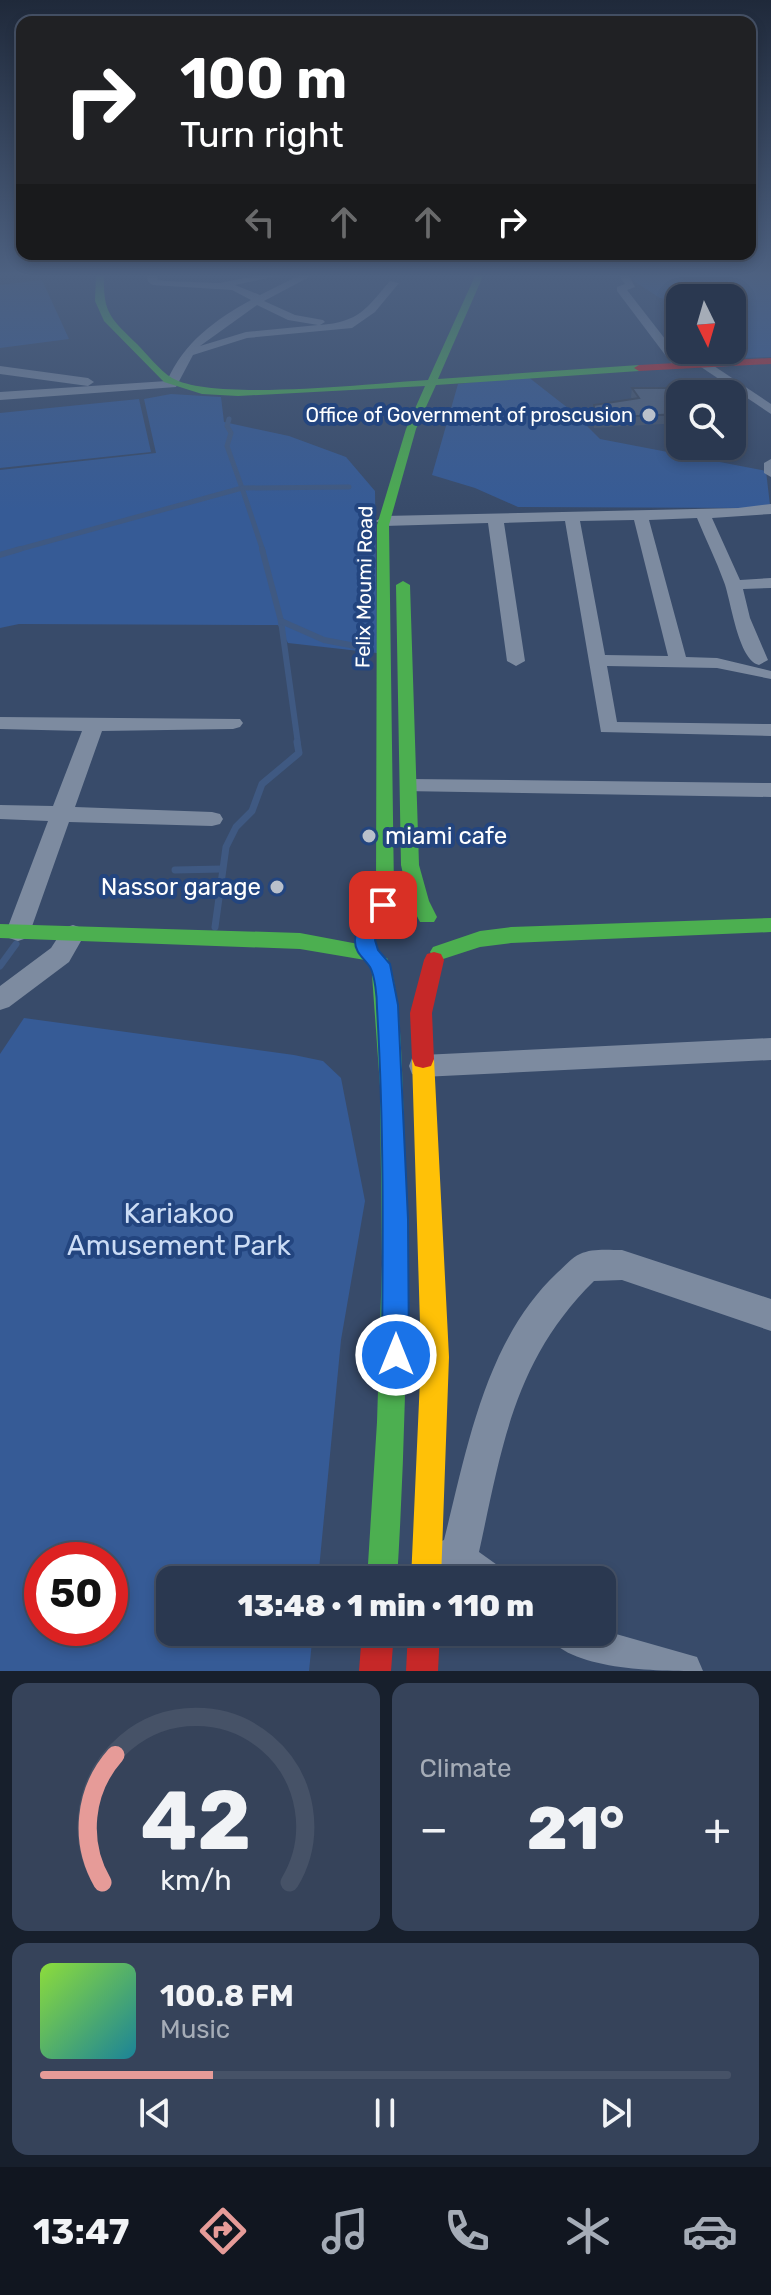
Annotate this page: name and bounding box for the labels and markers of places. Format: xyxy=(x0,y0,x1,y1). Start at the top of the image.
place label: Office of Government of proscusion xyxy=(305,403,633,427)
marker: Office of Government of proscusion xyxy=(640,406,658,424)
place label: miami cafe xyxy=(385,822,507,850)
marker: miami cafe xyxy=(360,827,378,845)
pin xyxy=(349,871,417,939)
place label: Nassor garage xyxy=(101,873,261,901)
marker: Nassor garage xyxy=(268,878,286,896)

